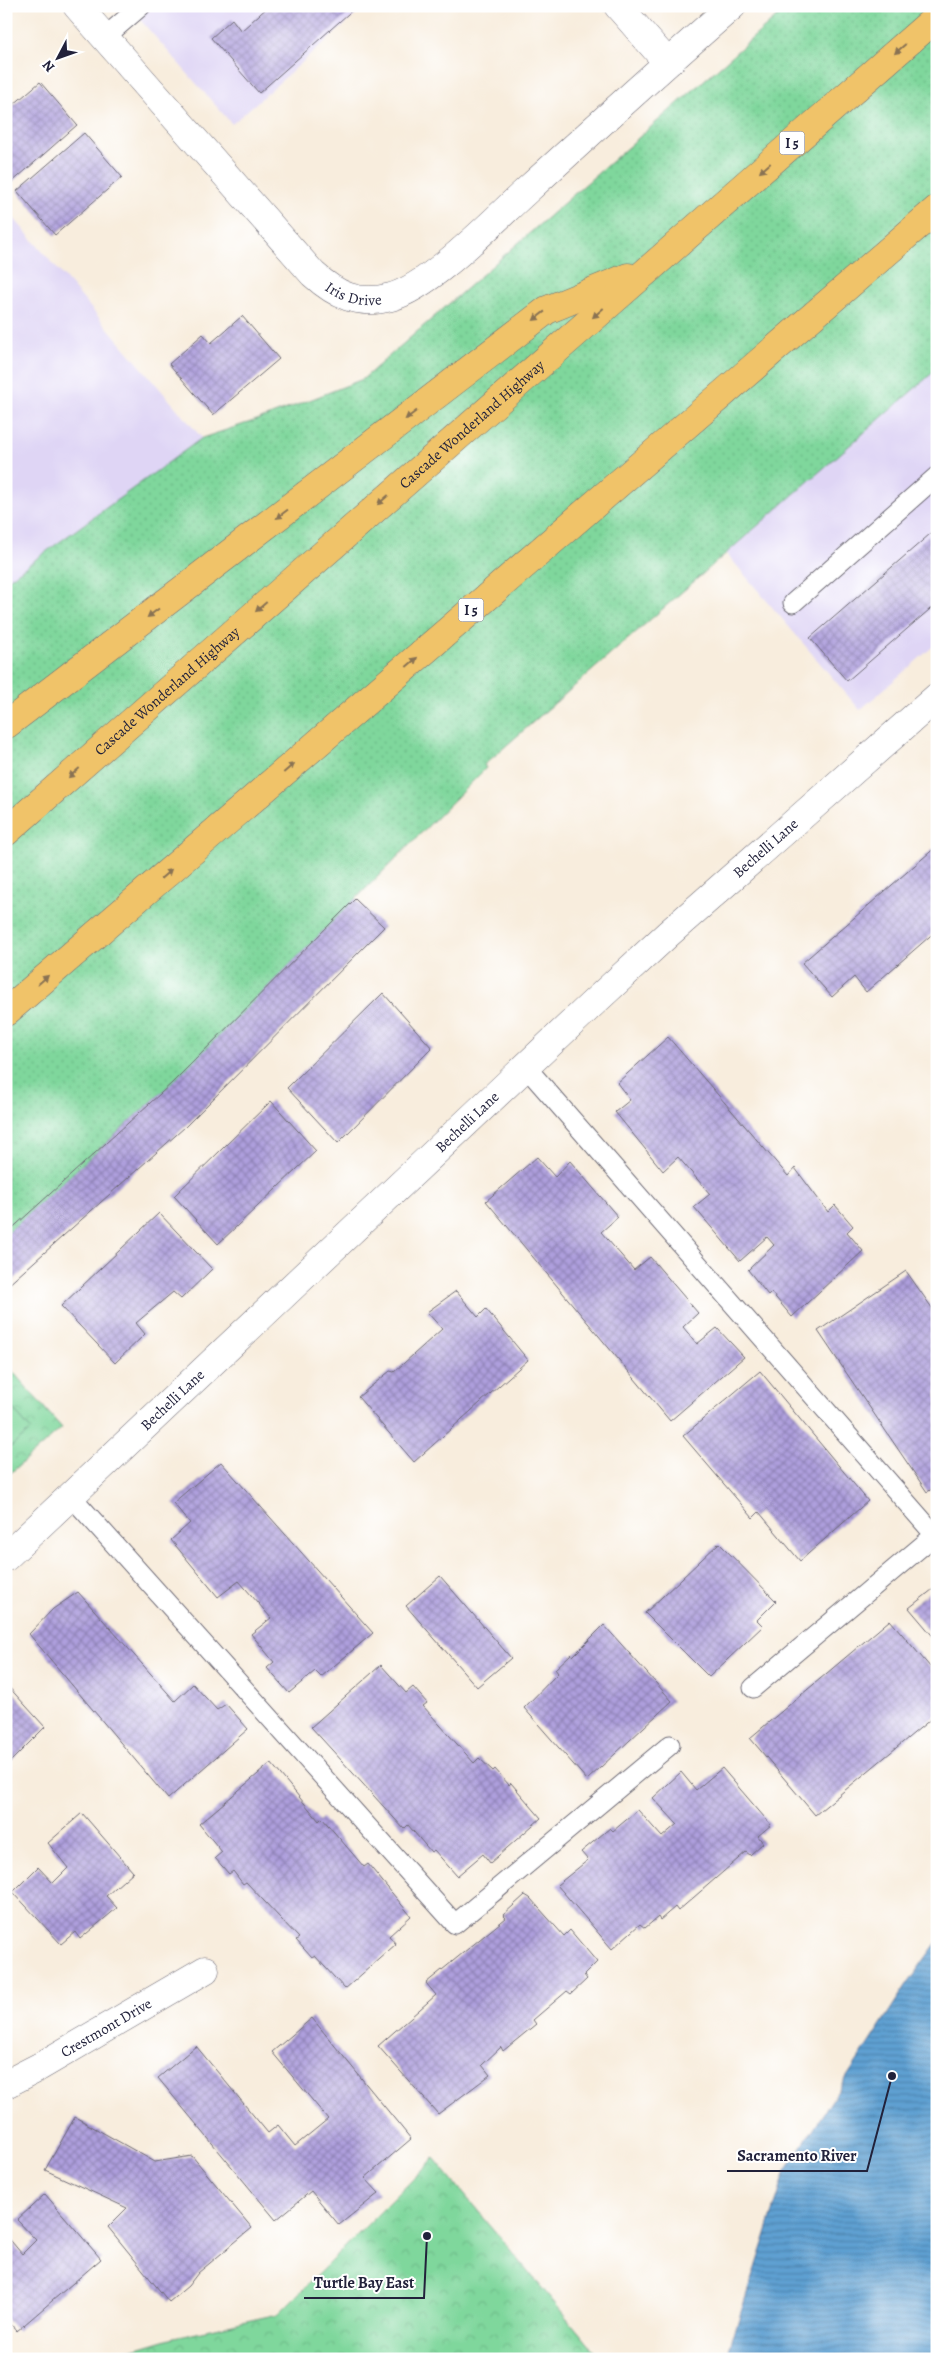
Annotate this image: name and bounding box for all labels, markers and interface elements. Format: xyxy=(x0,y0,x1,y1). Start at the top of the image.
north arrow xyxy=(32,32,82,82)
one-way arrow xyxy=(894,43,906,54)
text: N xyxy=(38,56,59,76)
road number: I 5 xyxy=(780,132,804,154)
one-way arrow xyxy=(758,162,771,173)
street label: Iris Drive xyxy=(321,277,383,310)
one-way arrow xyxy=(593,307,605,319)
one-way arrow xyxy=(532,311,546,321)
street label: Cascade Wonderland Highway xyxy=(395,355,549,493)
one-way arrow xyxy=(404,410,418,420)
one-way arrow xyxy=(378,494,390,506)
one-way arrow xyxy=(276,508,289,519)
road number: I 5 xyxy=(458,598,484,622)
one-way arrow xyxy=(256,601,268,613)
one-way arrow xyxy=(147,607,160,618)
street label: Cascade Wonderland Highway xyxy=(90,622,244,760)
one-way arrow xyxy=(406,656,419,667)
one-way arrow xyxy=(283,762,296,773)
one-way arrow xyxy=(67,767,80,778)
street label: Bechelli Lane xyxy=(729,814,803,882)
one-way arrow xyxy=(160,868,172,880)
one-way arrow xyxy=(37,974,49,986)
street label: Bechelli Lane xyxy=(431,1087,504,1157)
street label: Bechelli Lane xyxy=(136,1365,209,1435)
street label: Crestmont Drive xyxy=(57,1993,156,2062)
callout: Sacramento River xyxy=(727,2140,867,2171)
text: Sacramento River xyxy=(737,2145,857,2167)
callout: Turtle Bay East xyxy=(304,2267,424,2298)
text: Turtle Bay East xyxy=(314,2272,415,2294)

